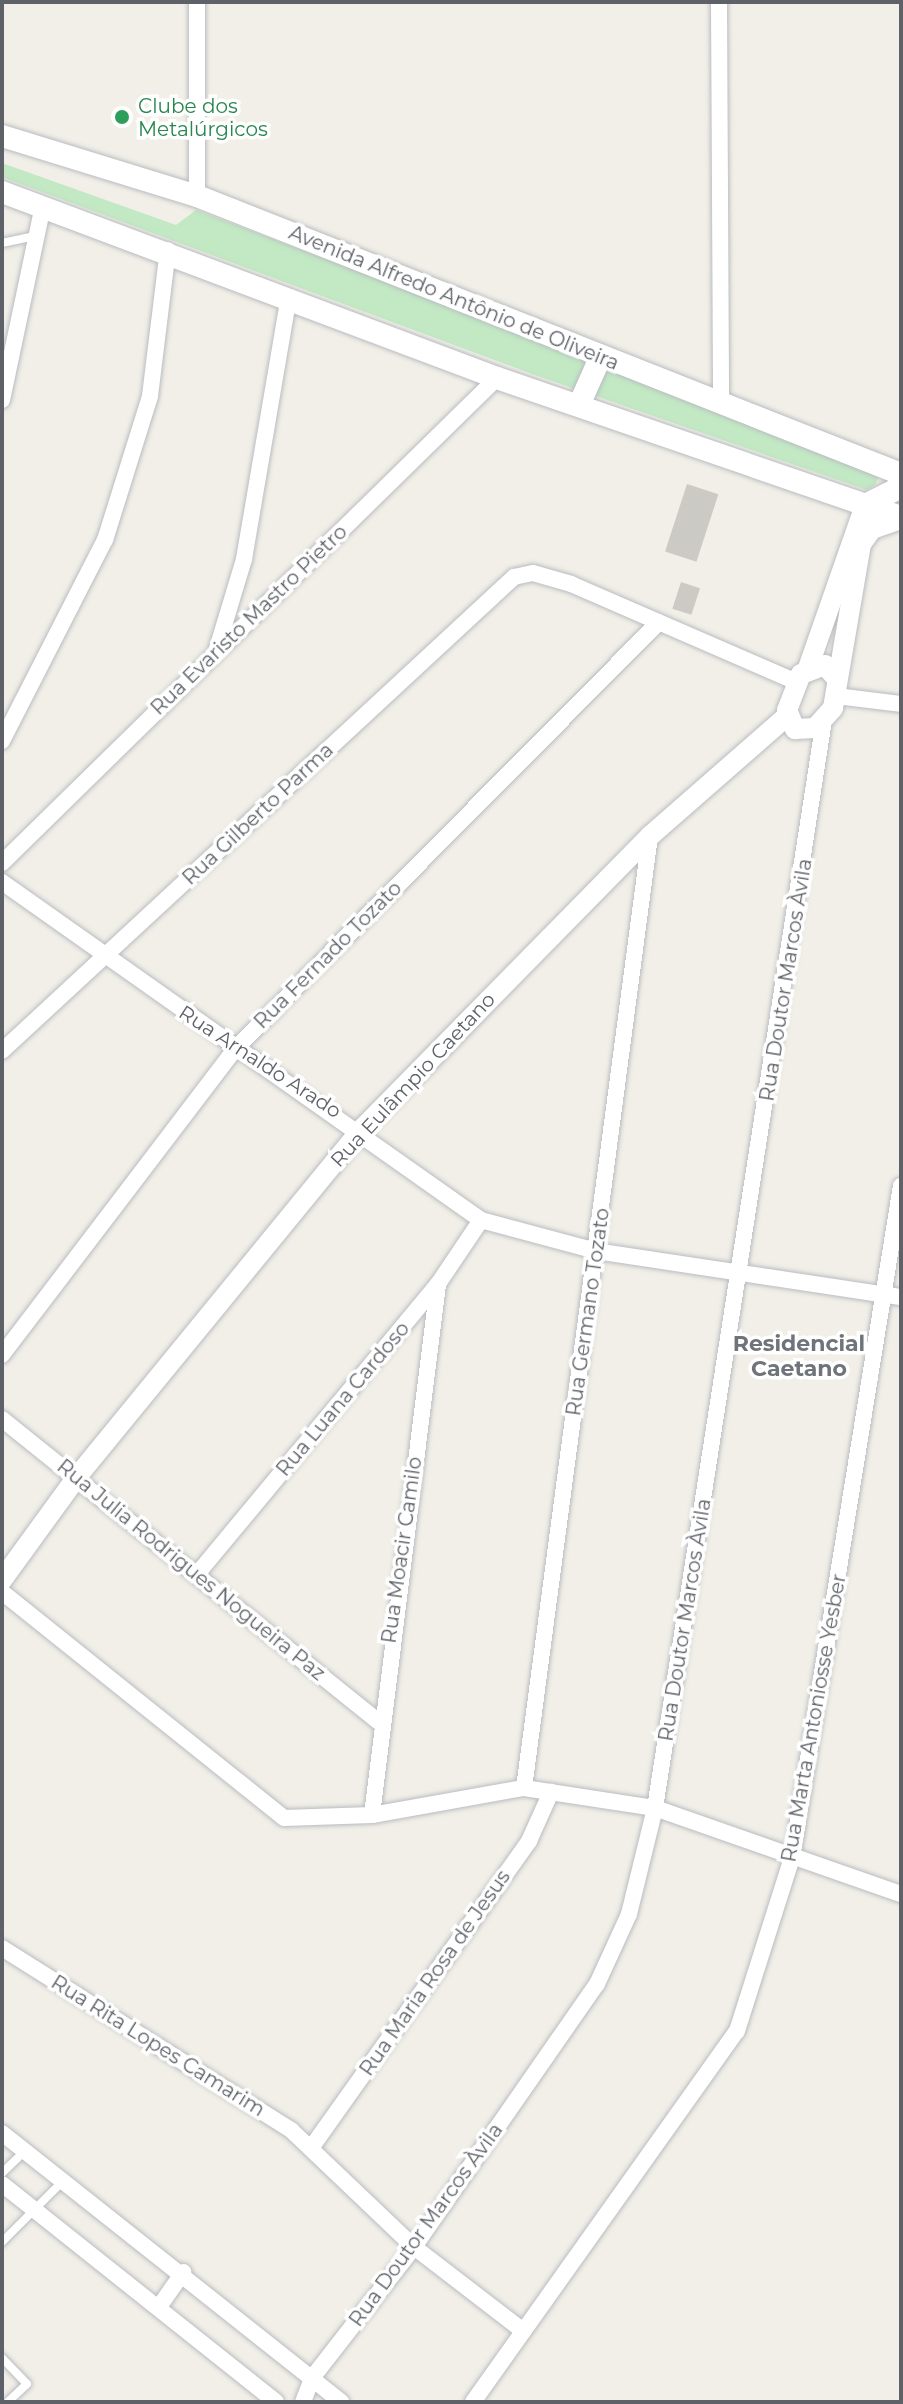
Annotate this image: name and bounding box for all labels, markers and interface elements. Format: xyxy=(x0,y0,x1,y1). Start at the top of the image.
place label: Clube dos Metalúrgicos xyxy=(138,94,268,141)
marker: Clube dos Metalúrgicos xyxy=(113,108,131,126)
street label: Avenida Alfredo Antônio de Oliveira xyxy=(285,221,623,375)
street label: Rua Evaristo Mastro Pietro xyxy=(146,520,352,720)
street label: Rua Gilberto Parma xyxy=(178,738,338,890)
street label: Rua Doutor Marcos Àvila xyxy=(755,857,817,1103)
street label: Rua Fernado Tozato xyxy=(249,876,407,1034)
street label: Rua Eulâmpio Caetano xyxy=(326,988,500,1172)
street label: Rua Arnaldo Arado xyxy=(174,1001,346,1123)
street label: Rua Germano Tozato xyxy=(562,1206,614,1418)
street label: Rua Luana Cardoso xyxy=(271,1317,415,1481)
district label: Residencial Caetano xyxy=(733,1330,865,1382)
street label: Rua Julia Rodrigues Nogueira Paz xyxy=(52,1454,330,1686)
street label: Rua Moacir Camilo xyxy=(377,1455,427,1645)
street label: Rua Doutor Marcos Àvila xyxy=(654,1497,716,1743)
street label: Rua Marta Antoniosse Yesber xyxy=(777,1572,851,1864)
street label: Rua Maria Rosa de Jesus xyxy=(355,1865,515,2081)
street label: Rua Rita Lopes Camarim xyxy=(47,1970,269,2122)
street label: Rua Doutor Marcos Àvila xyxy=(344,2119,508,2331)

